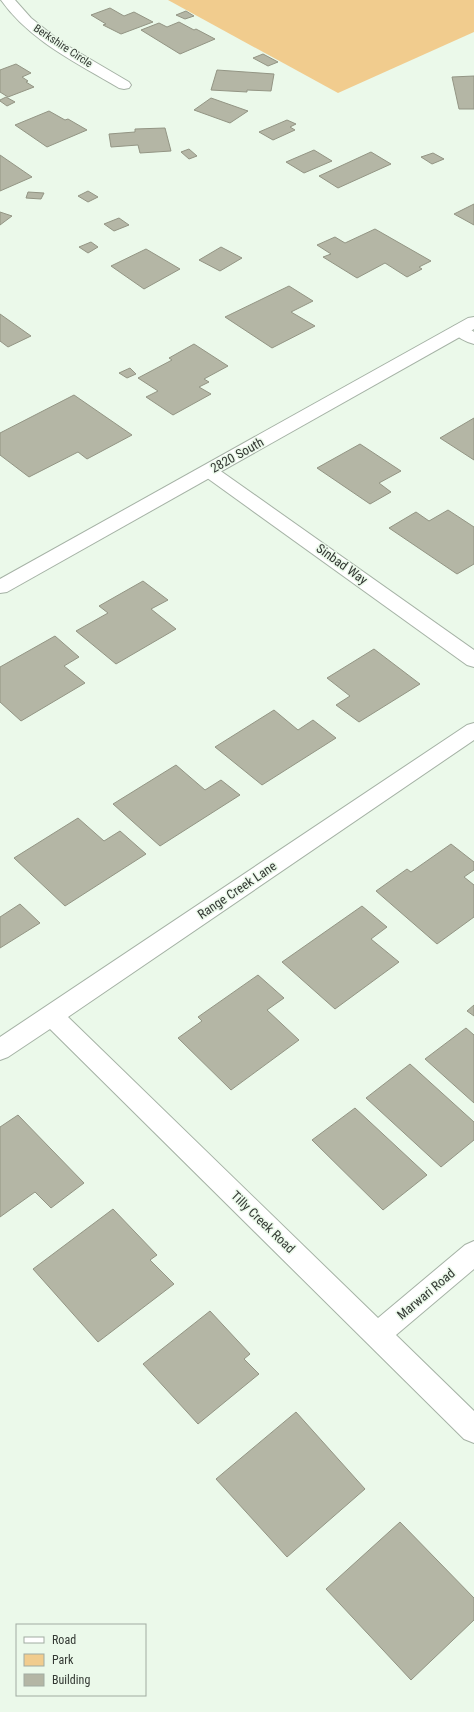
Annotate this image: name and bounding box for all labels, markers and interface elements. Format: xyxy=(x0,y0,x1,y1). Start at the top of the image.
street label: Berkshire Circle xyxy=(31,22,95,70)
street label: 2820 South xyxy=(208,434,266,476)
street label: Sinbad Way xyxy=(314,540,371,588)
street label: Range Creek Lane xyxy=(195,858,279,922)
street label: Tilly Creek Road xyxy=(228,1188,298,1256)
street label: Marwari Road xyxy=(394,1265,458,1323)
legend xyxy=(16,1624,146,1696)
text: Road xyxy=(52,1633,76,1647)
text: Park xyxy=(52,1653,74,1667)
text: Building xyxy=(52,1673,90,1687)

